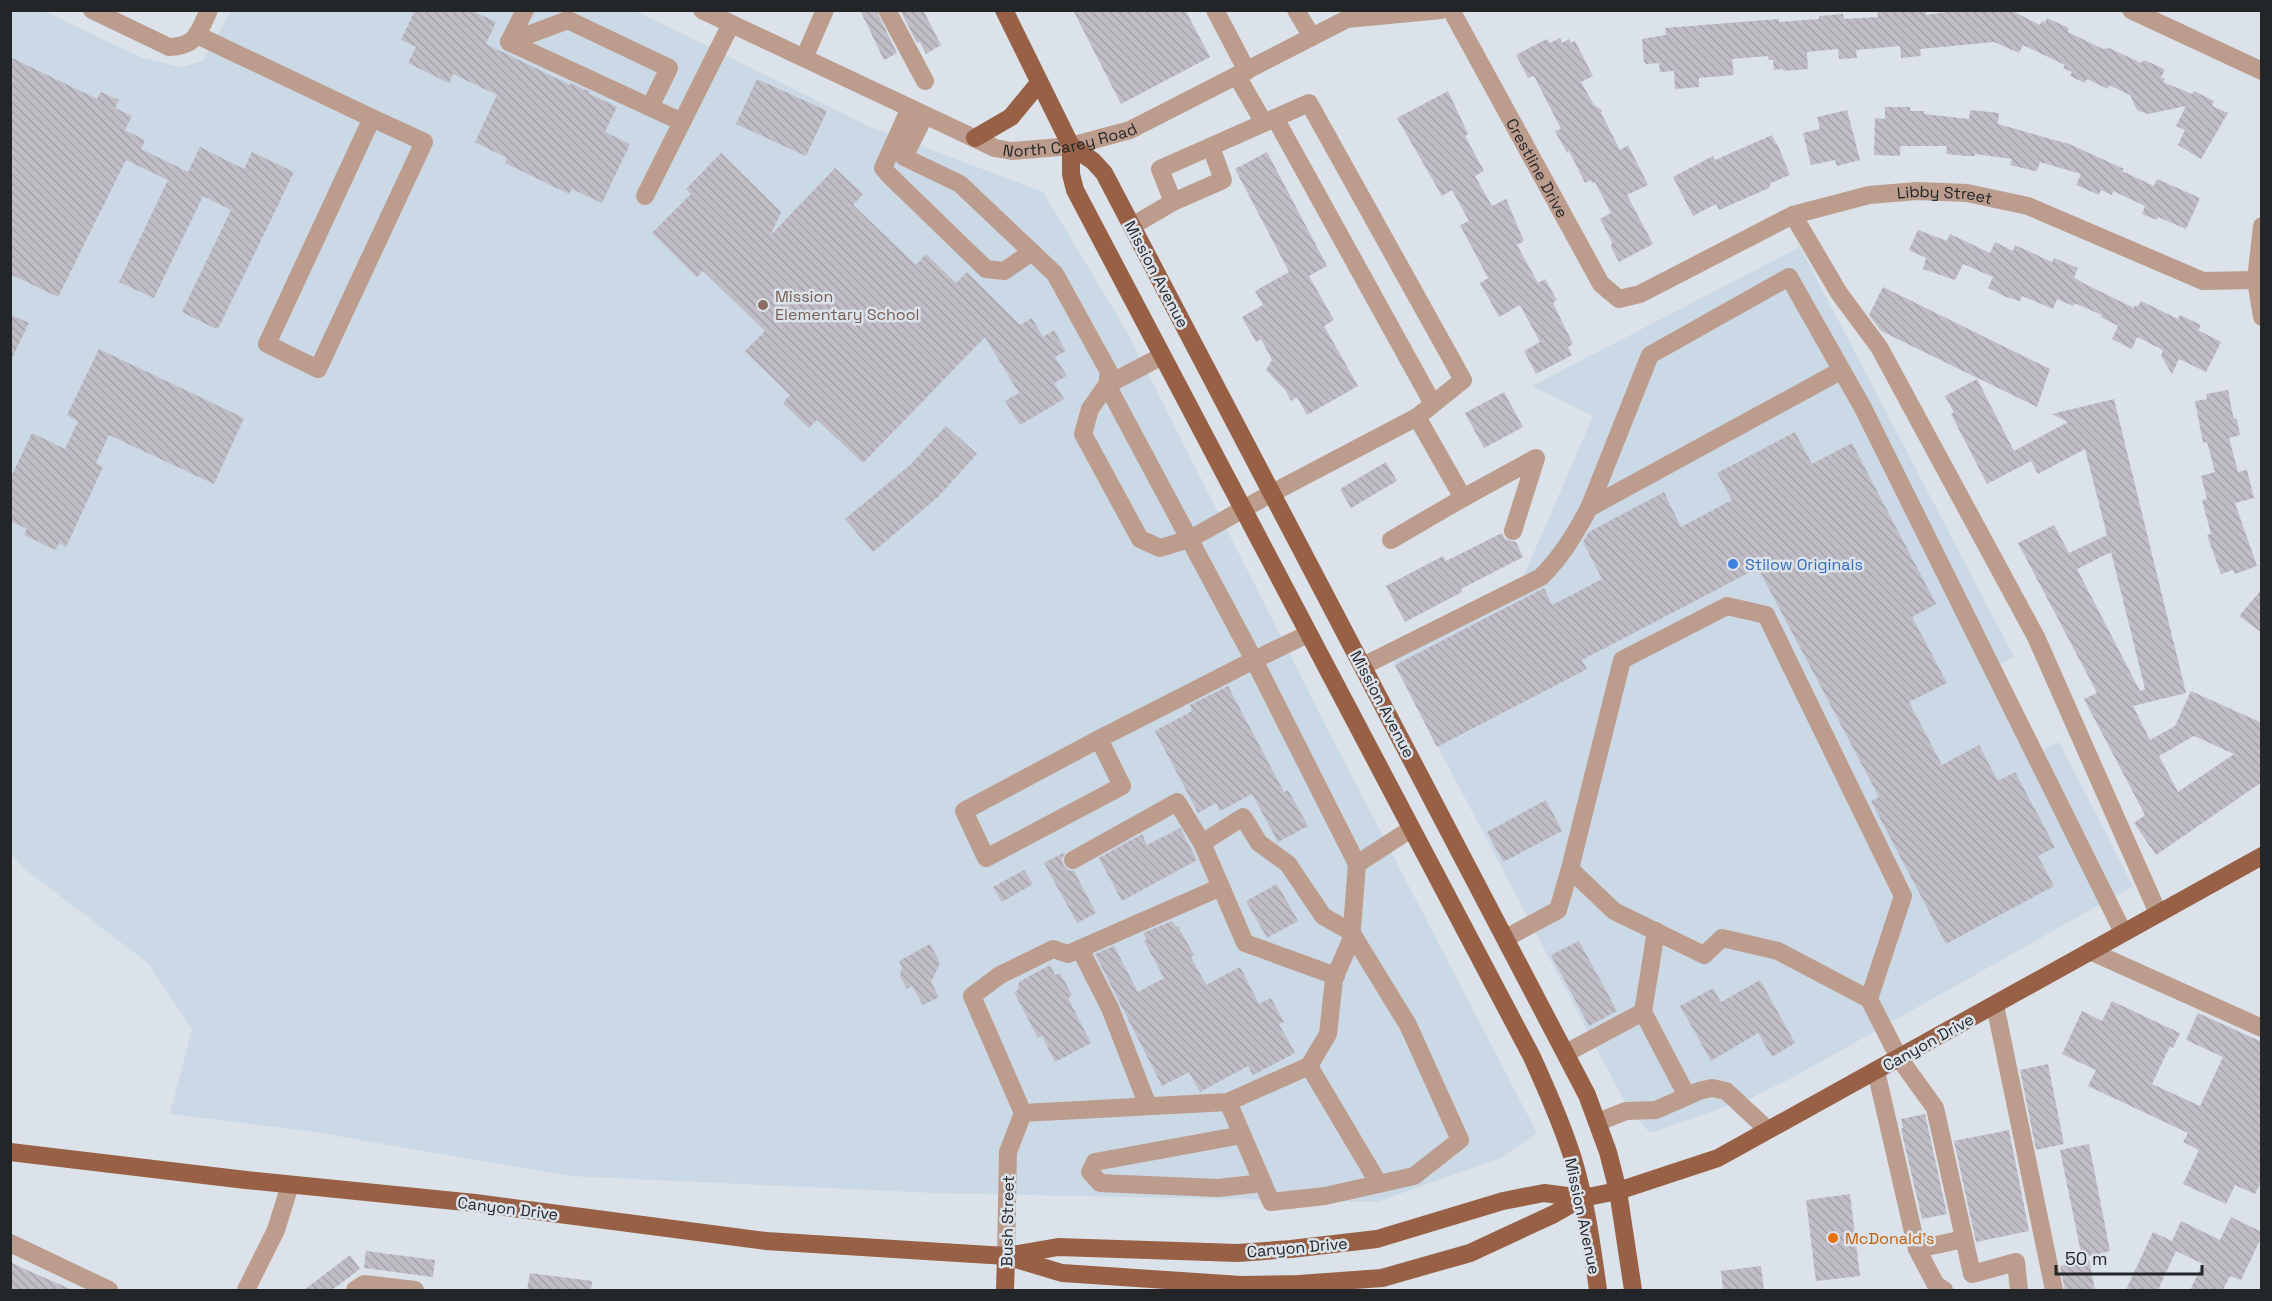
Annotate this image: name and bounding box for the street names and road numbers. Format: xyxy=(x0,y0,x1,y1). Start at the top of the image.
street label: Crestline Drive xyxy=(1501,115,1573,222)
street label: North Carey Road xyxy=(1001,118,1141,162)
street label: Libby Street xyxy=(1896,181,1994,209)
street label: Mission Avenue xyxy=(1119,217,1194,332)
street label: Mission Avenue xyxy=(1345,647,1420,762)
street label: Canyon Drive xyxy=(1879,1009,1978,1076)
street label: Mission Avenue xyxy=(1560,1156,1605,1276)
street label: Bush Street xyxy=(996,1175,1019,1267)
street label: Canyon Drive xyxy=(456,1192,559,1225)
street label: Canyon Drive xyxy=(1246,1233,1348,1262)

